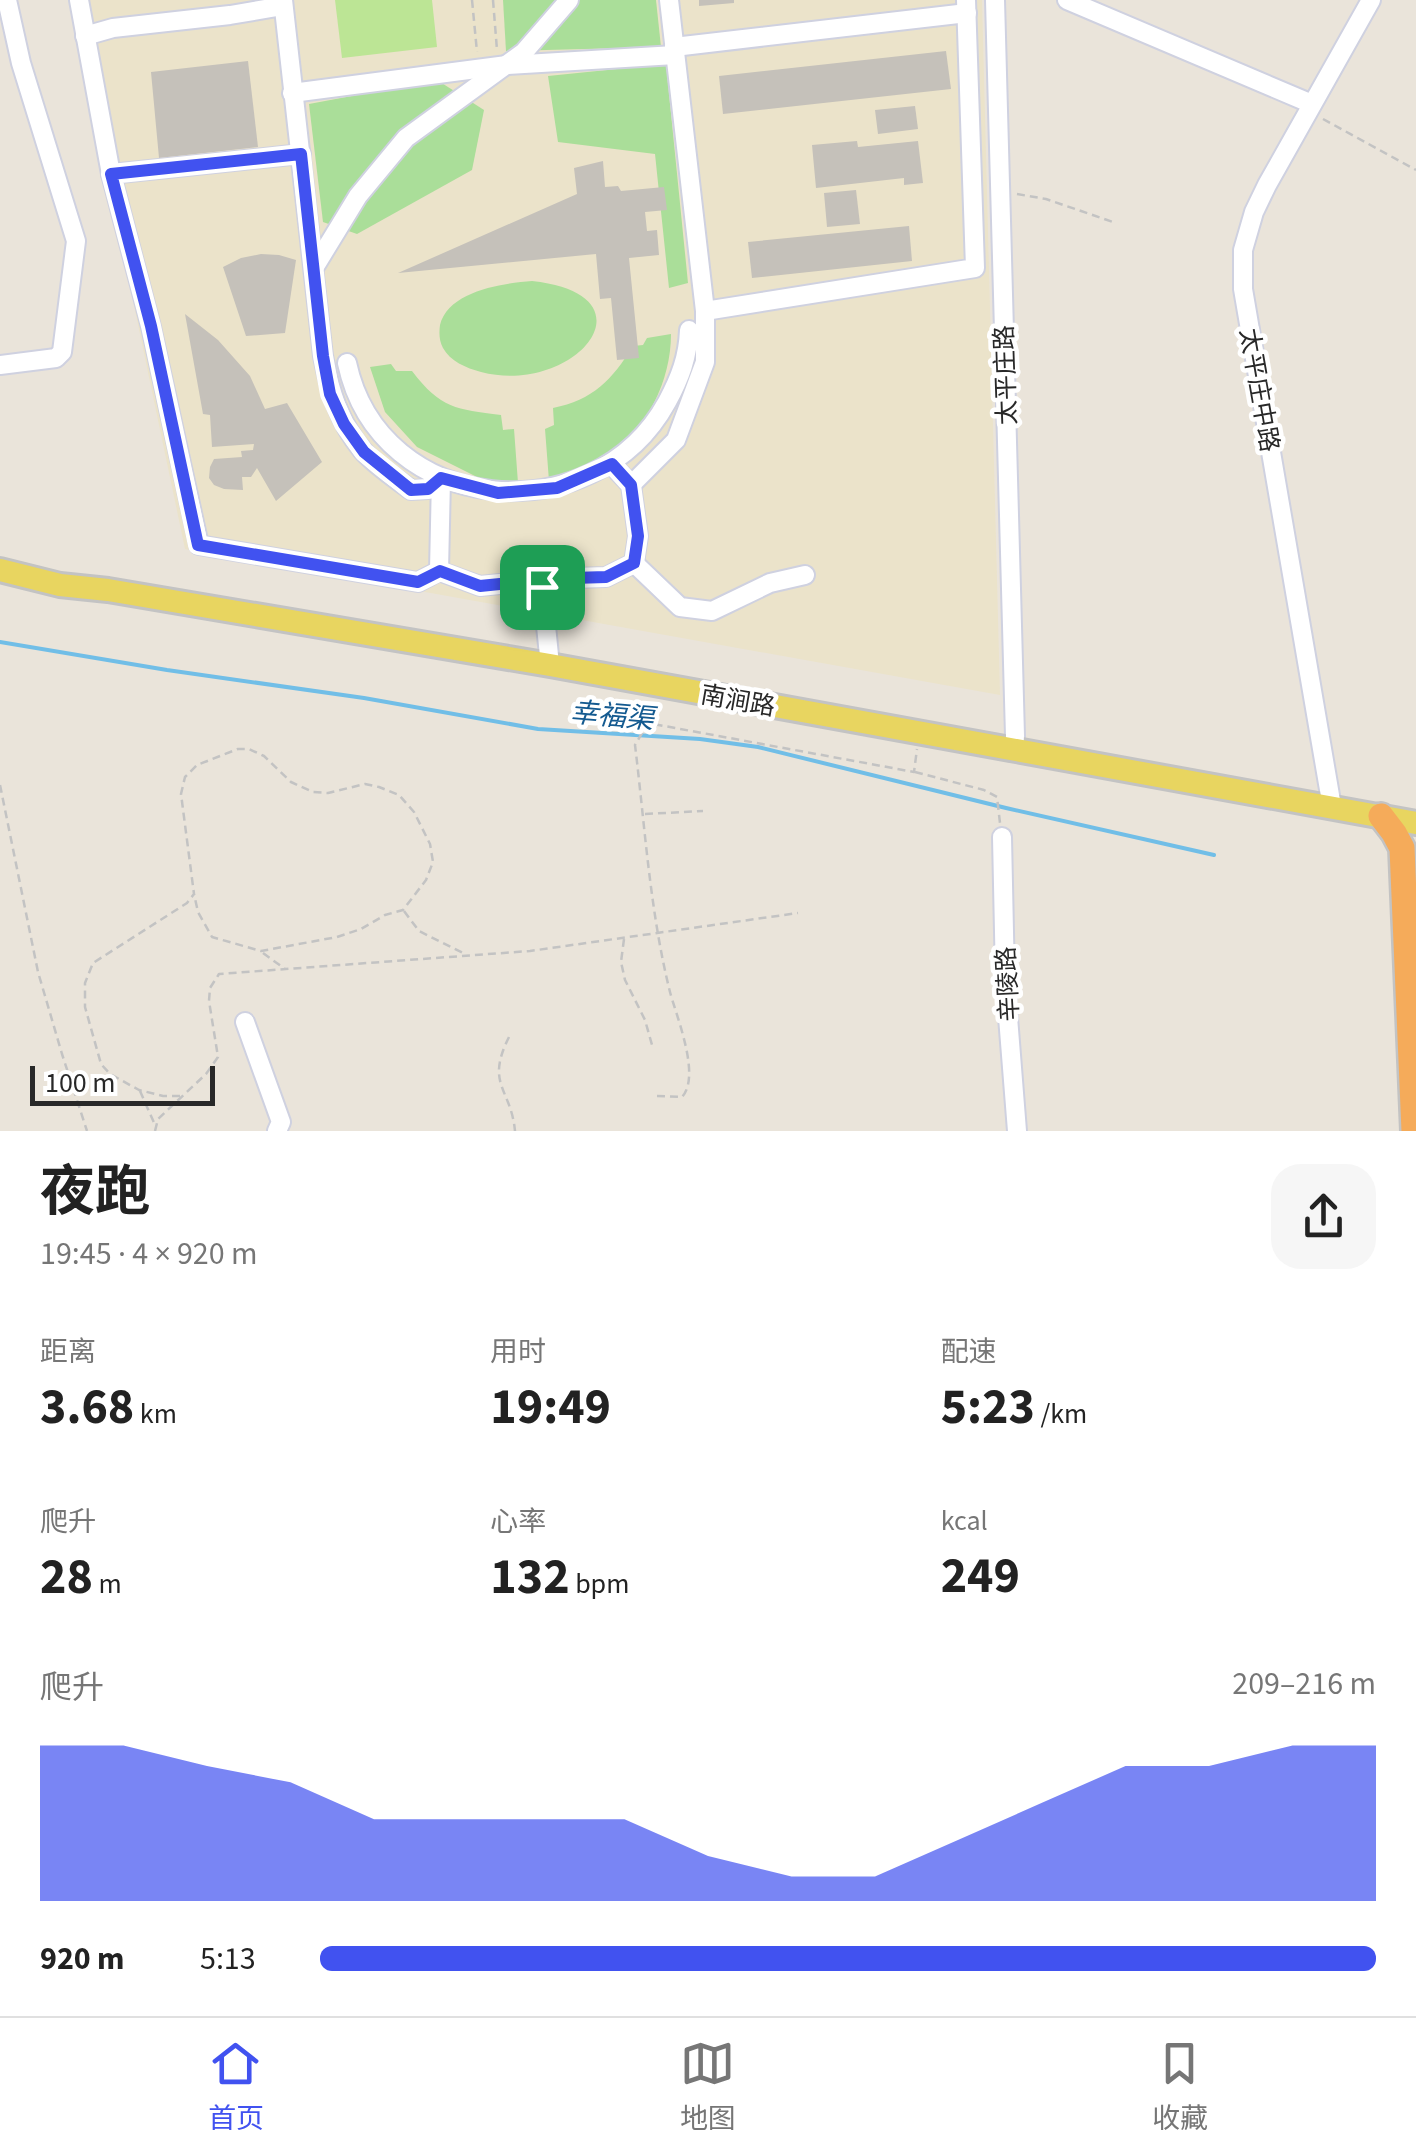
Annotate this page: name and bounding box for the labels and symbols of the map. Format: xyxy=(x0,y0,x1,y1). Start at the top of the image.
street label: 太平庄路 xyxy=(986,324,1026,426)
street label: 太平庄中路 xyxy=(1230,325,1288,455)
pin xyxy=(500,545,585,630)
street label: 南涧路 xyxy=(698,677,778,725)
water label: 幸福渠 xyxy=(568,692,659,740)
street label: 辛陵路 xyxy=(988,946,1028,1022)
scale bar xyxy=(30,1061,215,1106)

